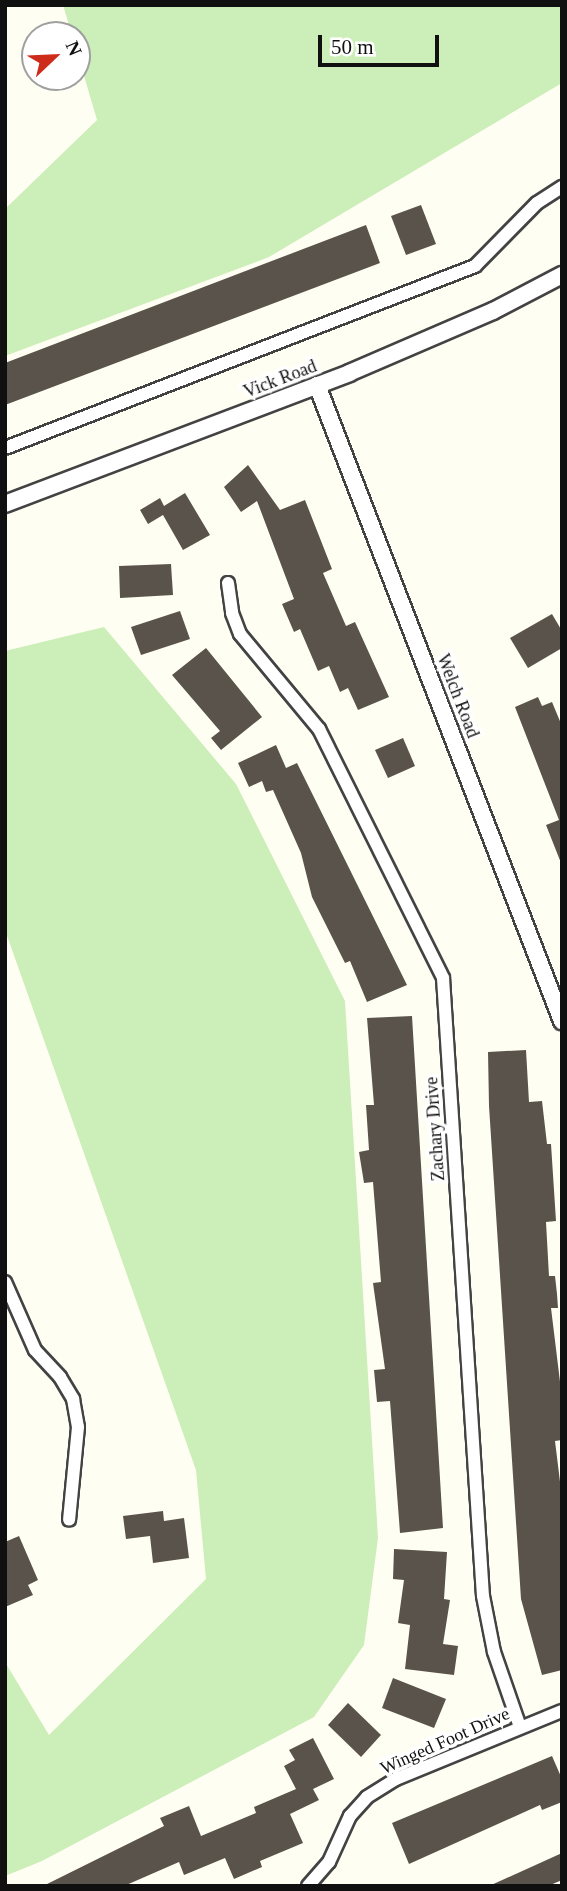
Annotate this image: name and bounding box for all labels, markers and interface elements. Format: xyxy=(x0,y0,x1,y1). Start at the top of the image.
north arrow xyxy=(21,21,91,91)
scale bar xyxy=(322,21,443,65)
text: 50 m xyxy=(331,35,374,59)
text: N xyxy=(62,38,86,59)
street label: Vick Road xyxy=(240,355,320,403)
street label: Welch Road xyxy=(432,651,484,741)
street label: Zachary Drive xyxy=(421,1076,449,1182)
street label: Winged Foot Drive xyxy=(377,1703,513,1779)

